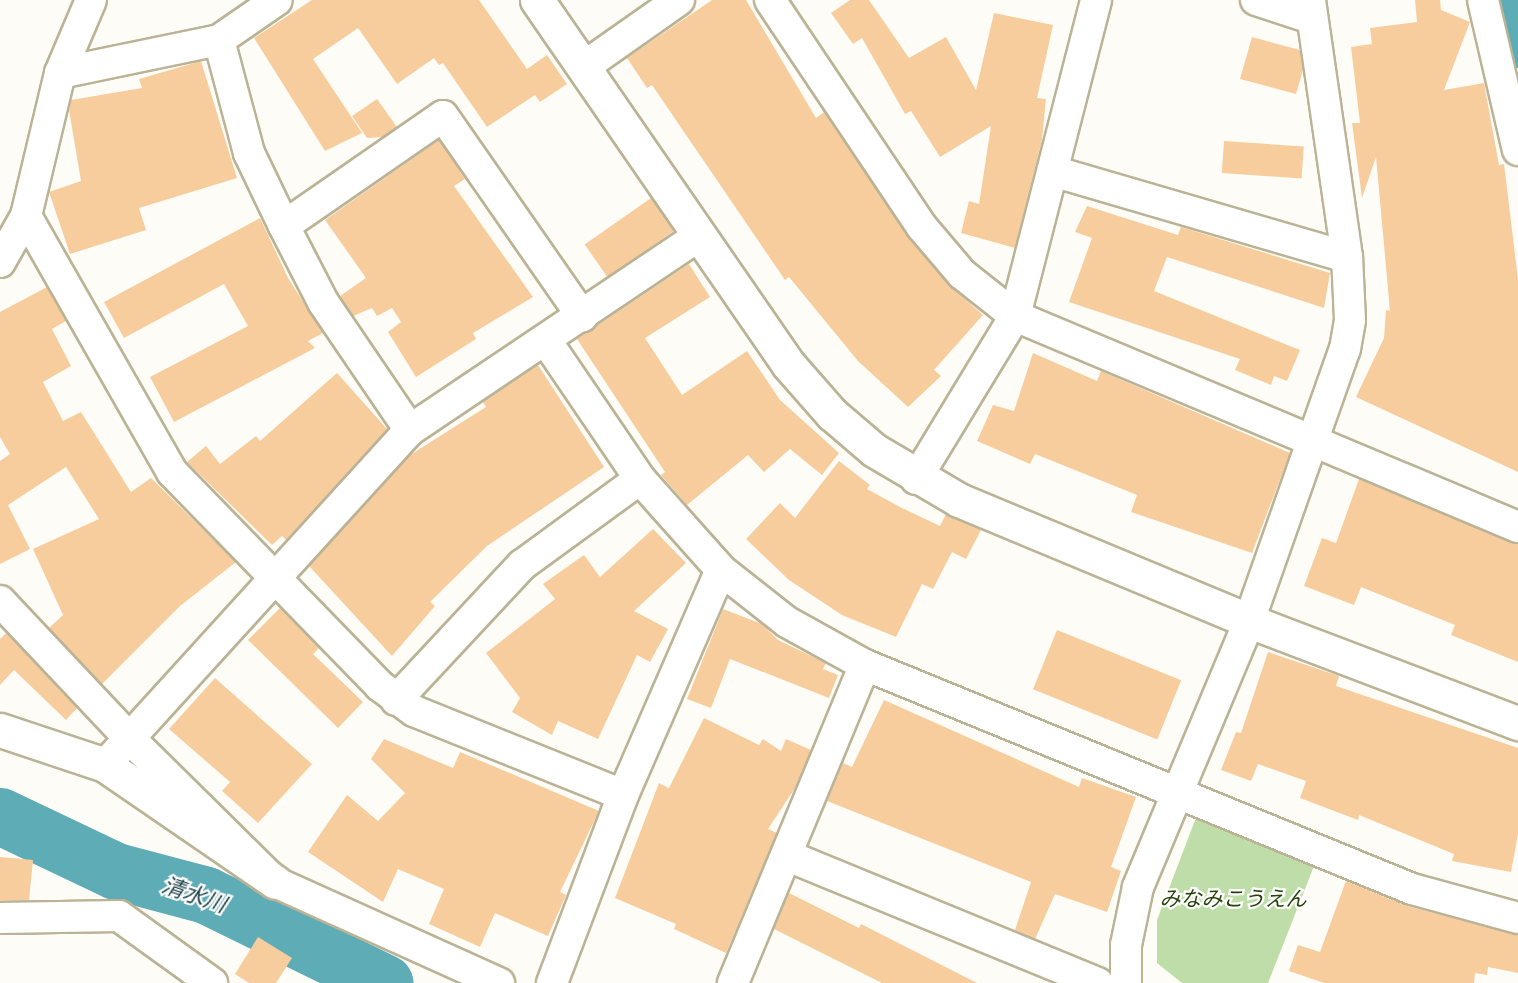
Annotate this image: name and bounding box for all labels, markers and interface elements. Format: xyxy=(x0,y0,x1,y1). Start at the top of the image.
water label: 清水川 xyxy=(159,872,229,918)
park label: みなみこうえん xyxy=(1160,886,1306,912)

